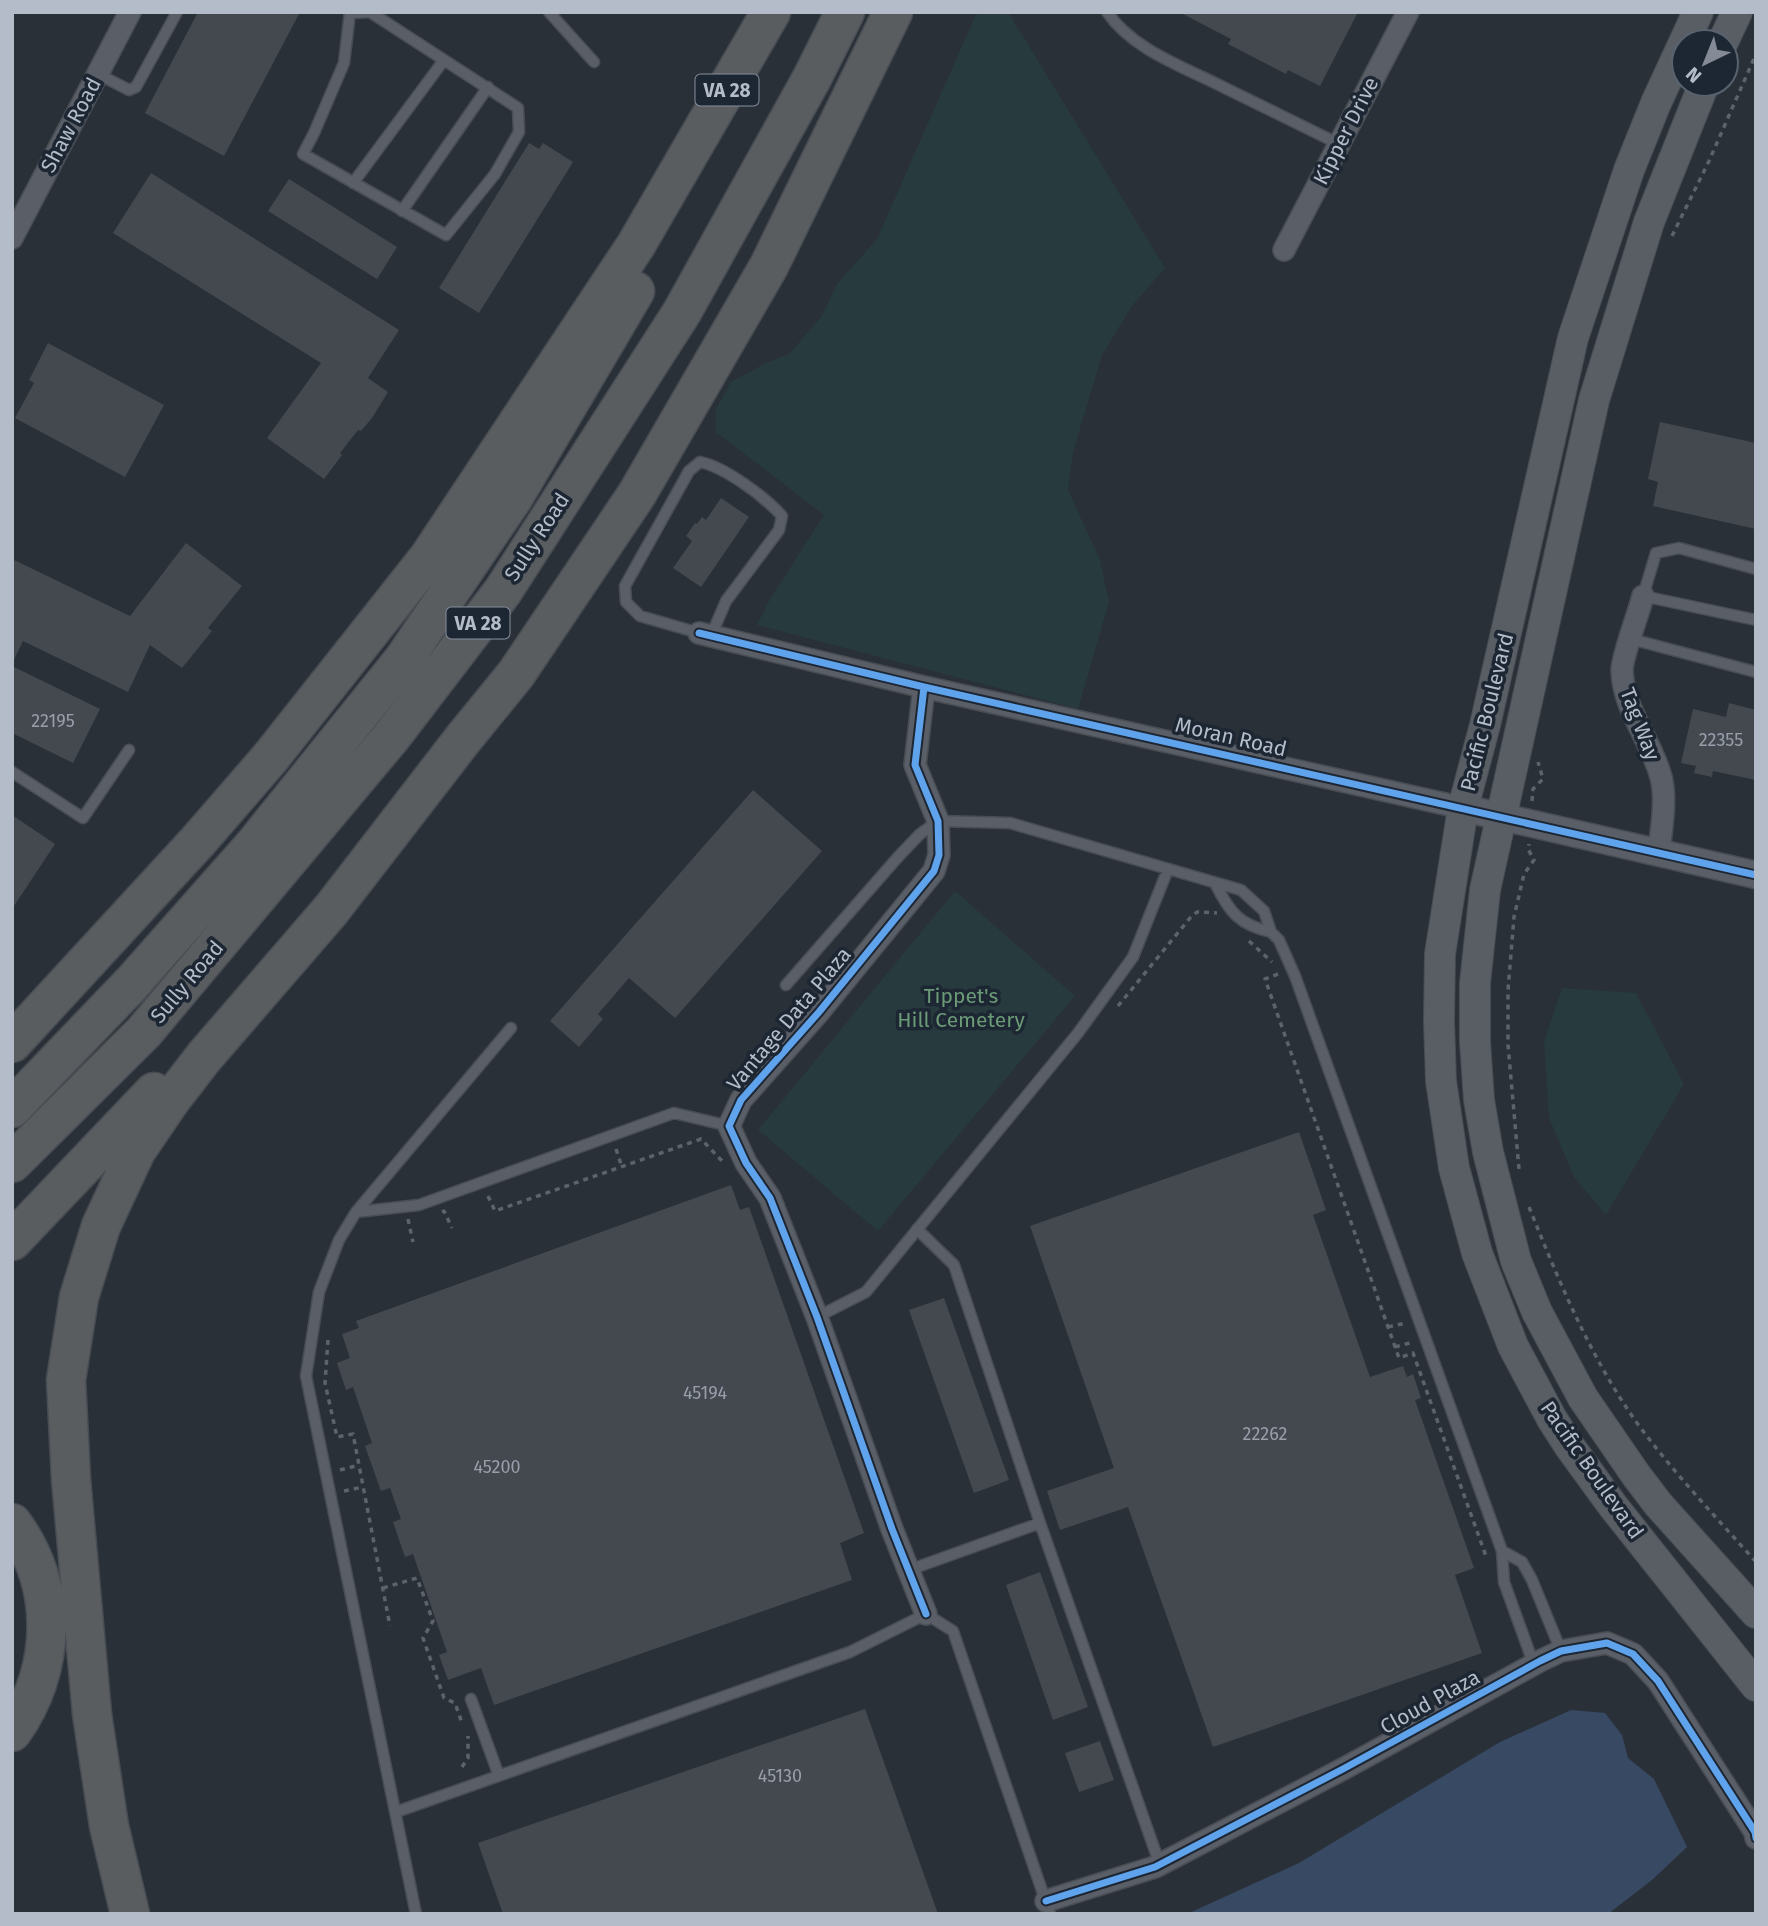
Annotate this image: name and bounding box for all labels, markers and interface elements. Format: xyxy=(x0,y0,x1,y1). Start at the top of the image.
north arrow xyxy=(1670,28,1740,98)
text: N xyxy=(1681,62,1706,88)
street label: Shaw Road xyxy=(35,73,107,177)
street label: Kipper Drive xyxy=(1308,73,1384,189)
road number: VA 28 xyxy=(696,74,758,106)
street label: Sully Road xyxy=(499,488,575,586)
road number: VA 28 xyxy=(447,608,510,638)
street label: Pacific Boulevard xyxy=(1455,630,1519,794)
street label: Tag Way xyxy=(1614,684,1666,765)
house number: 22195 xyxy=(31,710,75,732)
street label: Moran Road xyxy=(1173,712,1289,762)
house number: 22355 xyxy=(1699,729,1743,751)
street label: Sully Road xyxy=(145,935,229,1029)
street label: Vantage Data Plaza xyxy=(721,942,857,1096)
park label: Tippet's Hill Cemetery xyxy=(897,983,1025,1033)
house number: 45194 xyxy=(683,1382,727,1404)
street label: Pacific Boulevard xyxy=(1535,1396,1649,1544)
house number: 22262 xyxy=(1242,1423,1288,1445)
house number: 45200 xyxy=(473,1456,521,1478)
street label: Cloud Plaza xyxy=(1376,1664,1484,1740)
house number: 45130 xyxy=(758,1765,802,1787)

